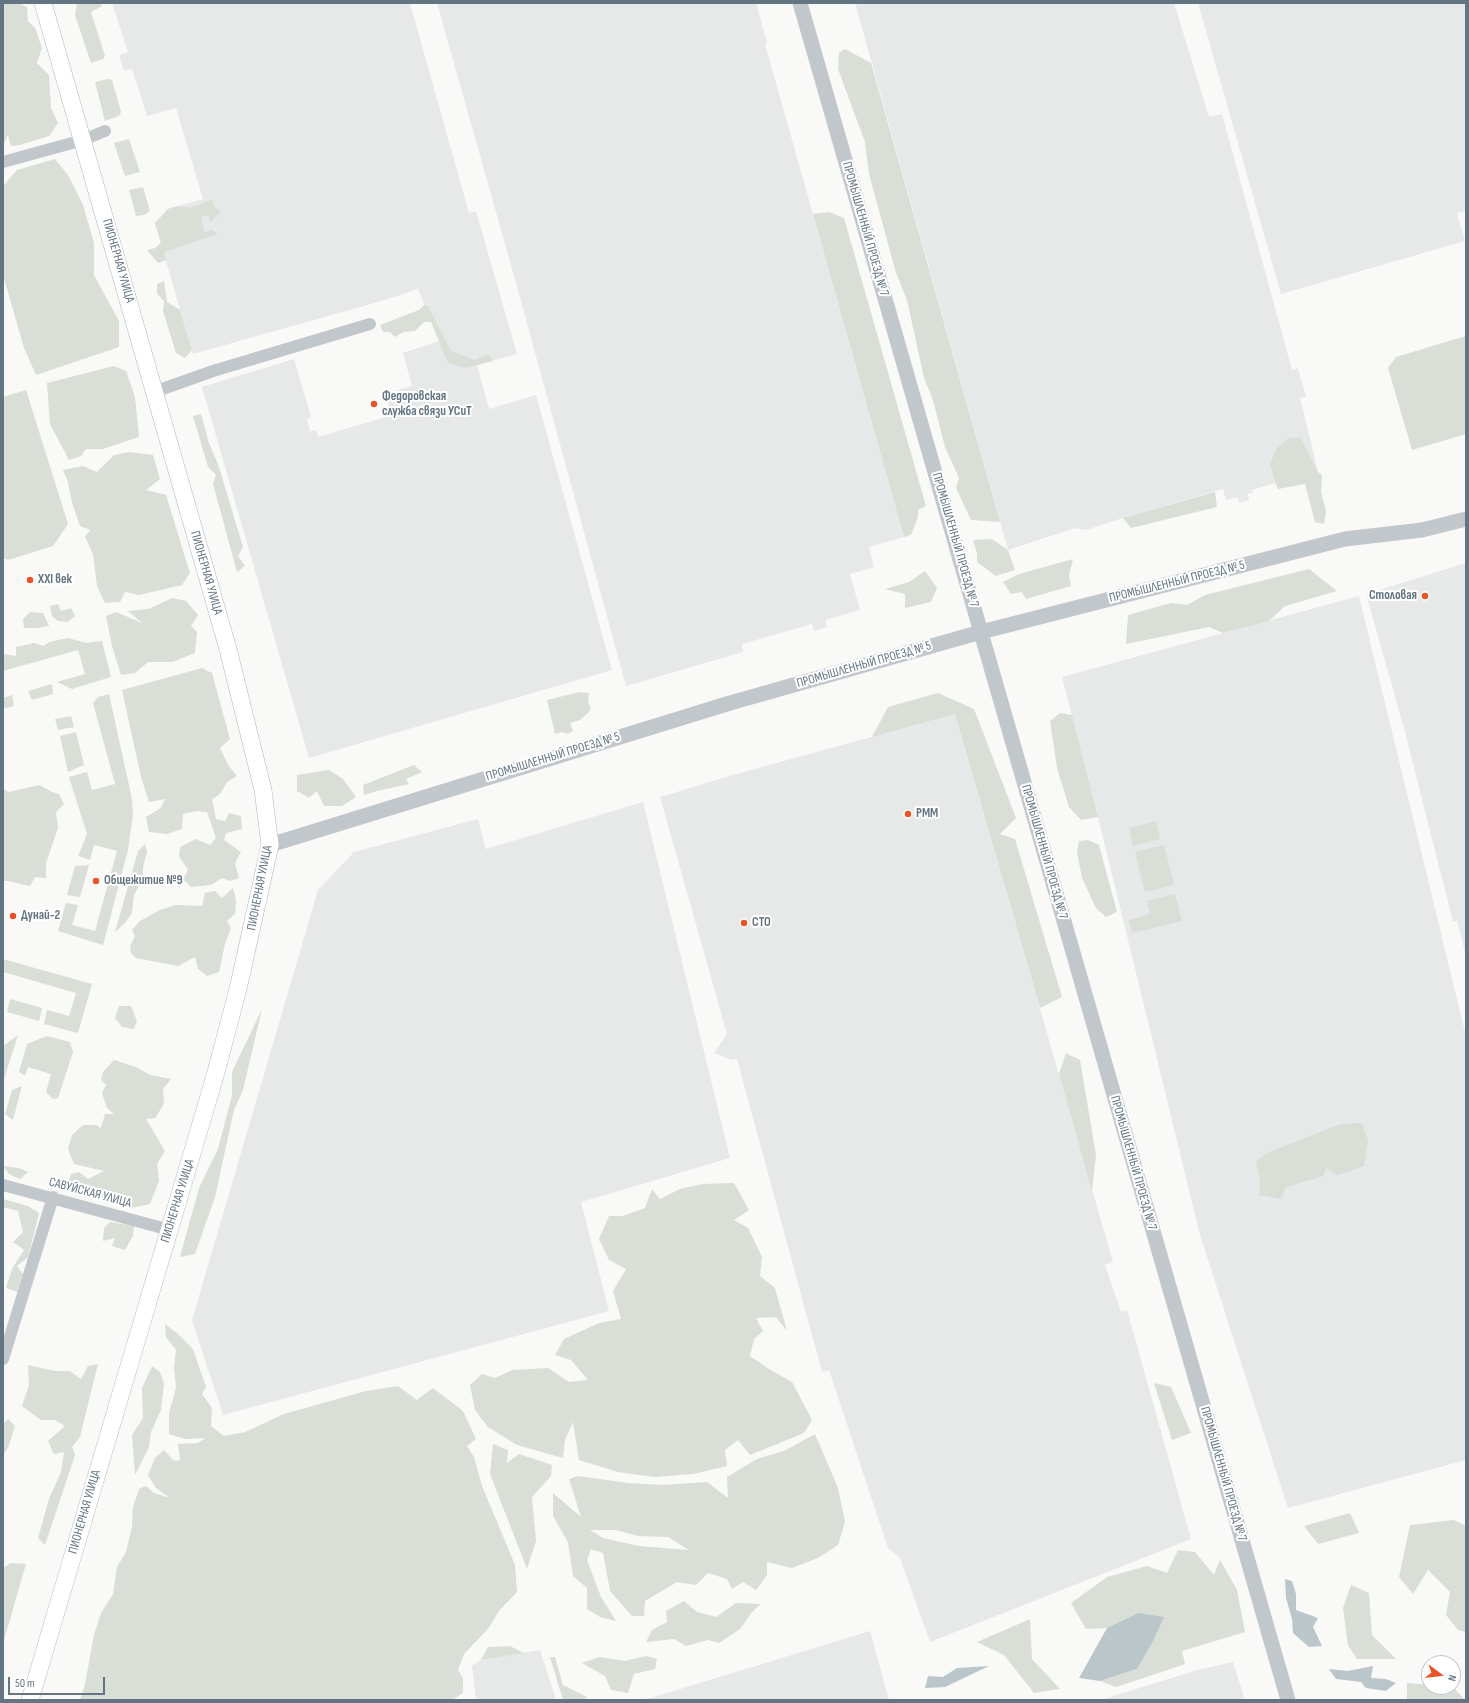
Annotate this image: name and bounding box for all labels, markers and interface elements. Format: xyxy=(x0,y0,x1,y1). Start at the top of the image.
street label: ПРОМЫШЛЕННЫЙ ПРОЕЗД № 7 xyxy=(838,160,892,298)
street label: ПИОНЕРНАЯ УЛИЦА xyxy=(99,217,137,305)
place label: Федоровская служба связи УСиТ xyxy=(382,389,472,420)
marker: Федоровская служба связи УСиТ xyxy=(369,399,379,409)
street label: ПРОМЫШЛЕННЫЙ ПРОЕЗД № 7 xyxy=(928,471,982,609)
street label: ПИОНЕРНАЯ УЛИЦА xyxy=(187,529,225,617)
street label: ПРОМЫШЛЕННЫЙ ПРОЕЗД № 5 xyxy=(1108,558,1246,606)
place label: XXI век xyxy=(38,572,72,588)
marker: XXI век xyxy=(25,575,35,585)
place label: Столовая xyxy=(1369,588,1417,604)
marker: Столовая xyxy=(1420,591,1430,601)
street label: ПРОМЫШЛЕННЫЙ ПРОЕЗД № 5 xyxy=(795,638,933,692)
street label: ПРОМЫШЛЕННЫЙ ПРОЕЗД № 5 xyxy=(484,729,622,785)
street label: ПРОМЫШЛЕННЫЙ ПРОЕЗД № 7 xyxy=(1017,783,1071,921)
place label: РММ xyxy=(916,806,938,822)
marker: РММ xyxy=(903,809,913,819)
street label: ПИОНЕРНАЯ УЛИЦА xyxy=(244,844,276,932)
place label: Общежитие №9 xyxy=(104,873,183,889)
marker: Общежитие №9 xyxy=(91,876,101,886)
place label: Дунай-2 xyxy=(21,908,60,924)
marker: Дунай-2 xyxy=(8,911,18,921)
place label: СТО xyxy=(752,915,771,931)
marker: СТО xyxy=(739,918,749,928)
street label: ПРОМЫШЛЕННЫЙ ПРОЕЗД № 7 xyxy=(1106,1094,1160,1232)
street label: ПИОНЕРНАЯ УЛИЦА xyxy=(158,1157,198,1245)
street label: САВУЙСКАЯ УЛИЦА xyxy=(47,1174,133,1212)
street label: ПРОМЫШЛЕННЫЙ ПРОЕЗД № 7 xyxy=(1196,1405,1250,1543)
street label: ПИОНЕРНАЯ УЛИЦА xyxy=(66,1468,104,1556)
north arrow xyxy=(1421,1655,1461,1695)
scale bar xyxy=(10,1669,107,1695)
text: N xyxy=(1445,1673,1459,1682)
text: 50 m xyxy=(15,1676,35,1691)

